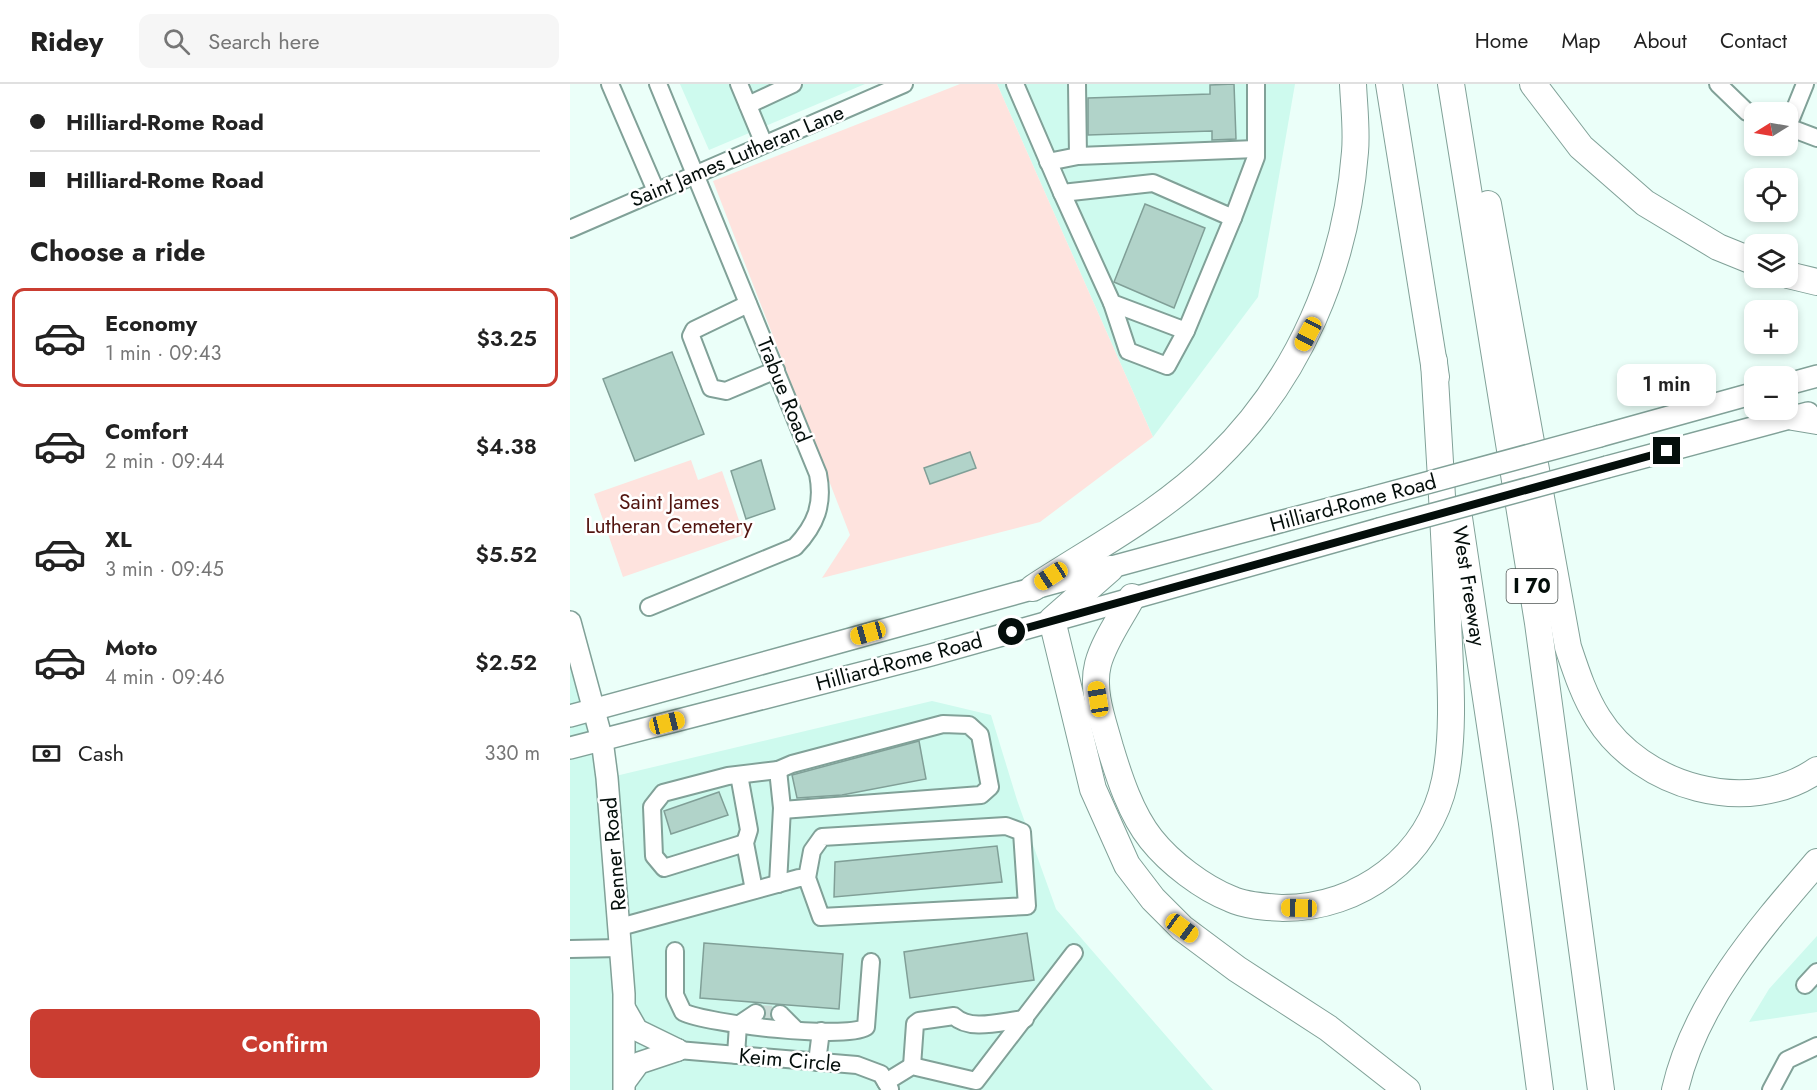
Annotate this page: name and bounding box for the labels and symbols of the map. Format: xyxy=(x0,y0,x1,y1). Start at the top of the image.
street label: Saint James Lutheran Lane xyxy=(626,97,849,215)
north arrow xyxy=(1744,102,1798,156)
car xyxy=(1292,314,1324,354)
street label: Trabue Road xyxy=(749,333,819,447)
callout: 1 min xyxy=(1618,364,1716,406)
route end xyxy=(1653,437,1680,464)
street label: Hilliard-Rome Road xyxy=(1266,466,1440,540)
park label: Saint James Lutheran Cemetery xyxy=(586,487,753,541)
street label: West Freeway xyxy=(1445,524,1493,649)
car xyxy=(1031,559,1071,593)
road number: I 70 xyxy=(1506,569,1558,603)
route start xyxy=(998,618,1025,645)
car xyxy=(848,619,888,647)
street label: Hilliard-Rome Road xyxy=(812,625,986,699)
car xyxy=(1086,680,1110,718)
car xyxy=(647,710,687,736)
street label: Renner Road xyxy=(594,796,634,912)
car xyxy=(1281,899,1317,917)
car xyxy=(1162,910,1202,946)
street label: Keim Circle xyxy=(738,1041,843,1079)

